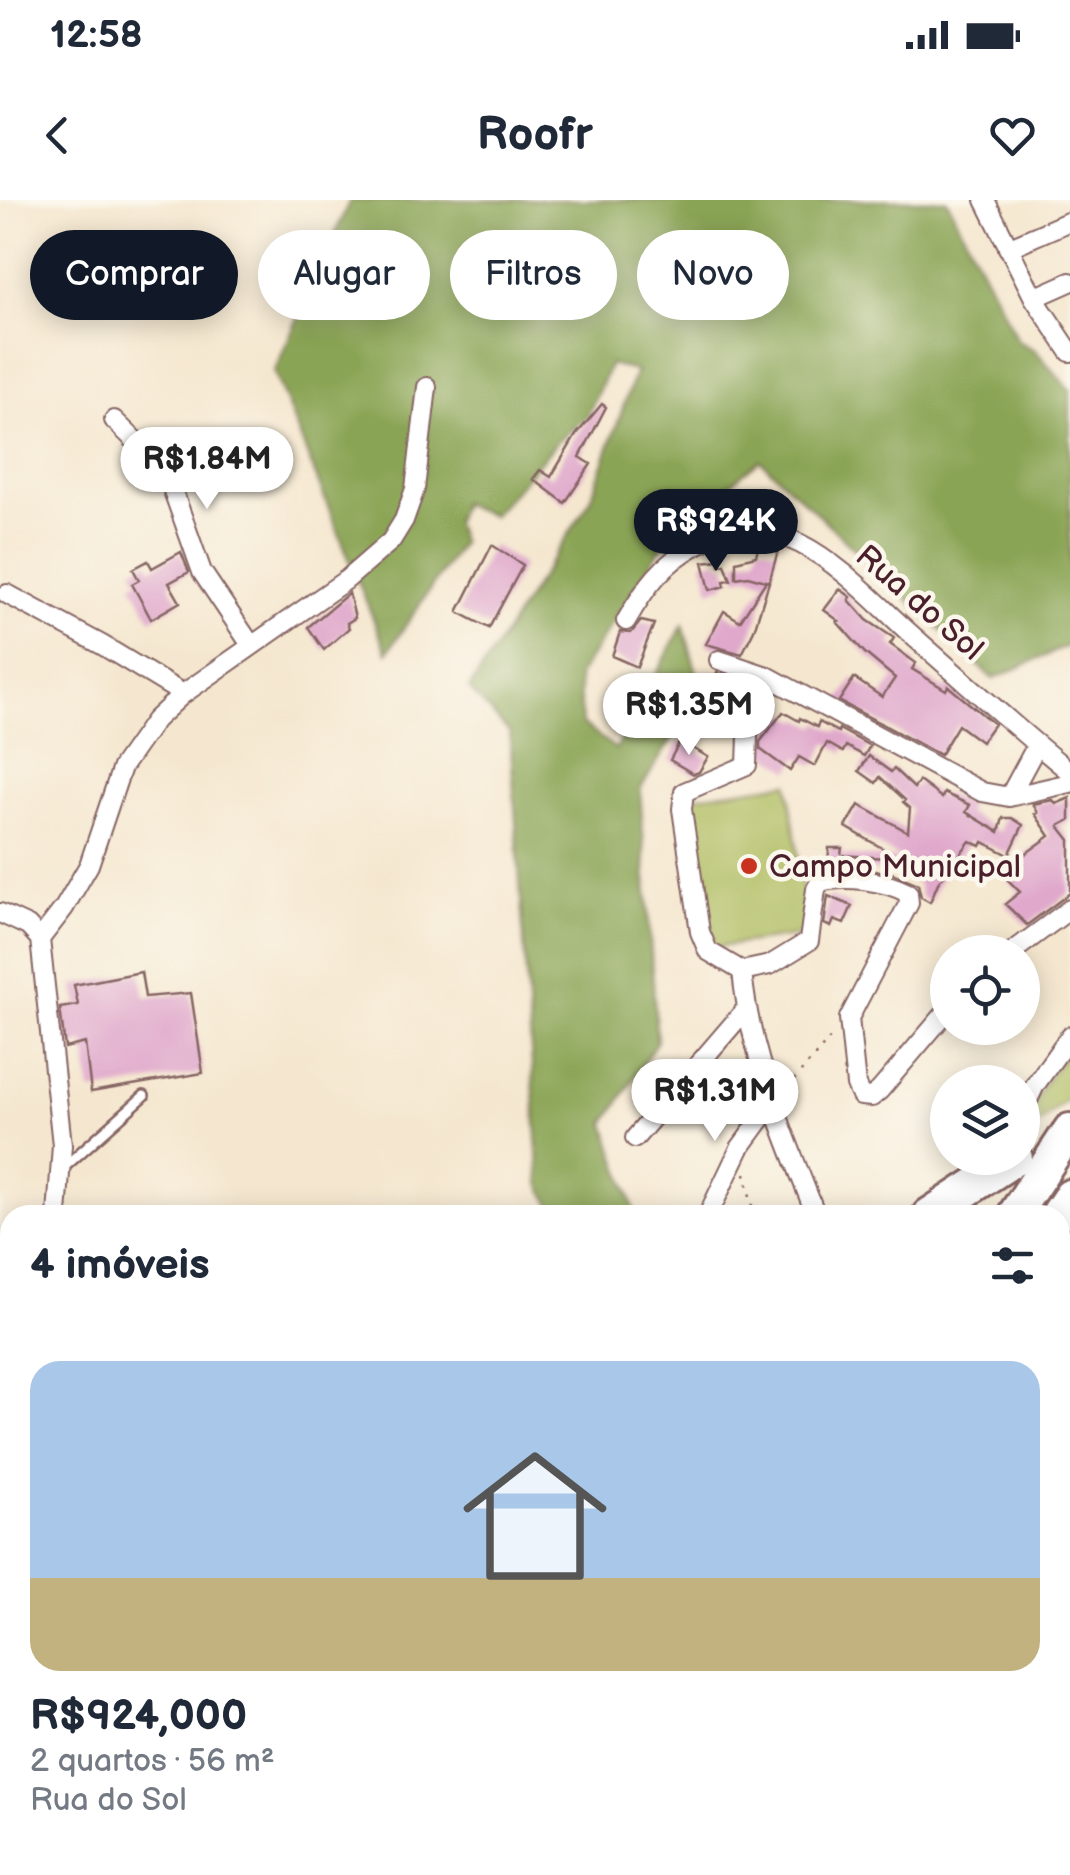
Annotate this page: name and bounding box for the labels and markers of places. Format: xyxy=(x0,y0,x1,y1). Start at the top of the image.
pin: R$1.84M xyxy=(115,427,299,512)
pin: R$924K xyxy=(635,489,797,574)
pin: R$1.35M xyxy=(597,673,781,758)
place label: Campo Municipal xyxy=(769,848,1021,887)
marker: Campo Municipal xyxy=(738,855,760,877)
pin: R$1.31M xyxy=(623,1059,807,1144)

